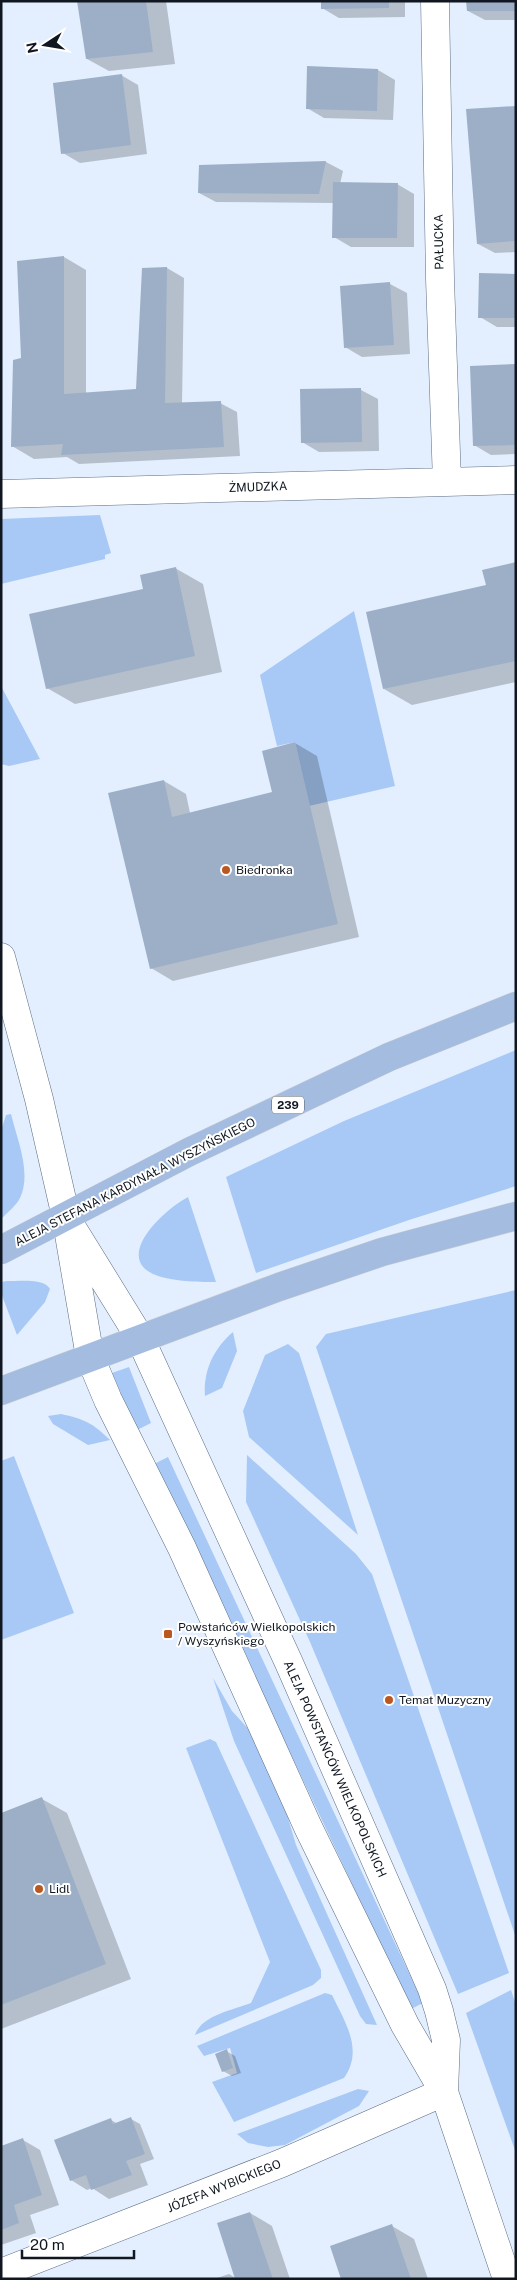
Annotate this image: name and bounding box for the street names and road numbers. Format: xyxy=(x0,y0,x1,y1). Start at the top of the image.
street label: PAŁUCKA xyxy=(432,214,446,270)
street label: ŻMUDZKA xyxy=(228,479,288,495)
road number: 239 xyxy=(272,1096,304,1114)
street label: ALEJA STEFANA KARDYNAŁA WYSZYŃSKIEGO xyxy=(12,1115,258,1249)
street label: ALEJA POWSTAŃCÓW WIELKOPOLSKICH xyxy=(281,1658,389,1880)
street label: JÓZEFA WYBICKIEGO xyxy=(165,2157,283,2215)

